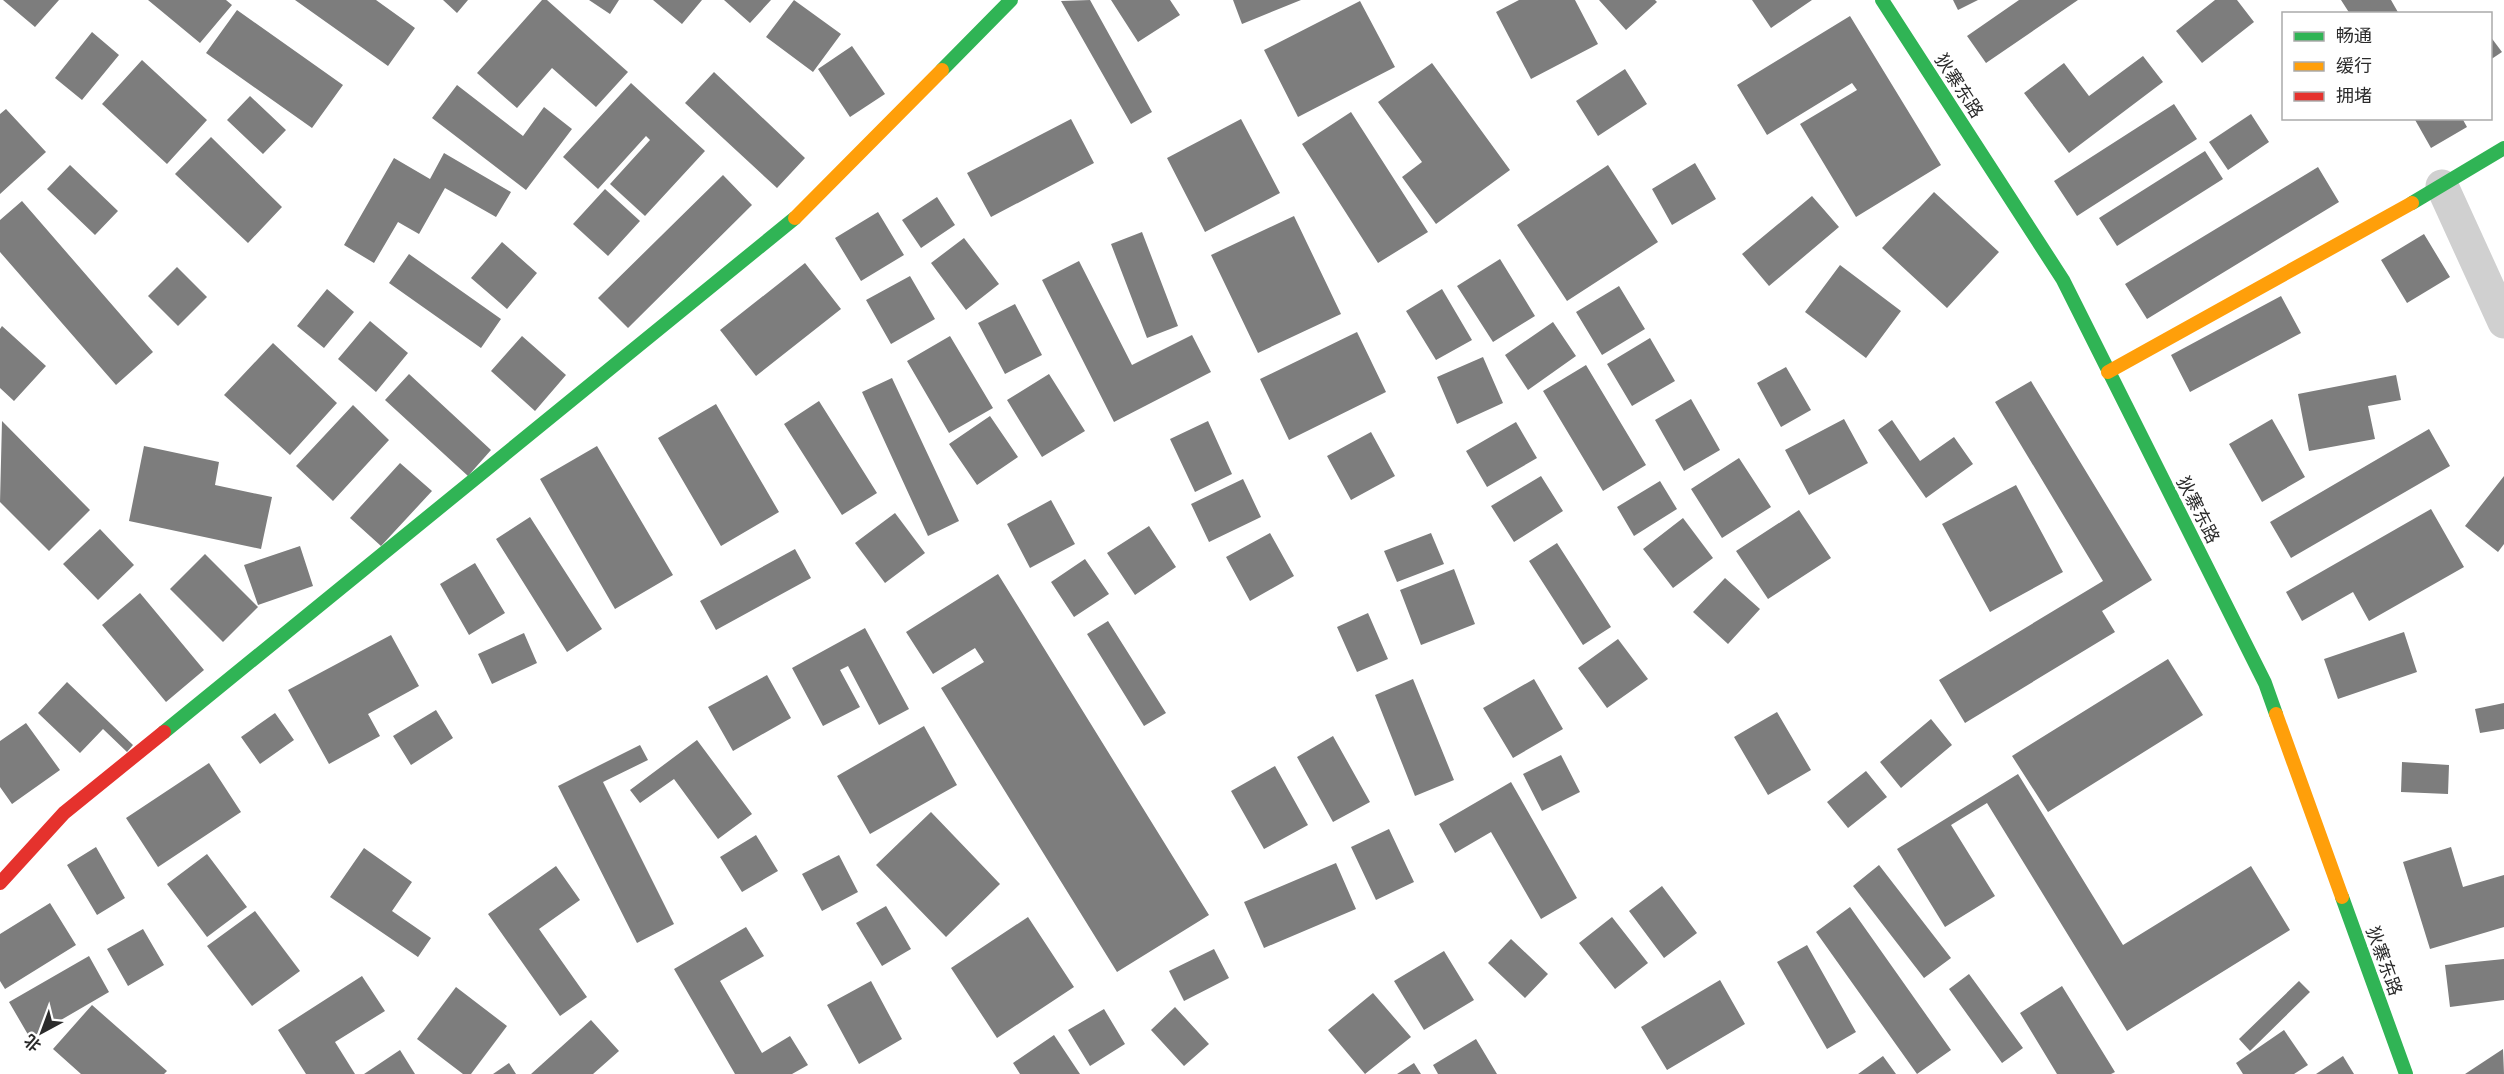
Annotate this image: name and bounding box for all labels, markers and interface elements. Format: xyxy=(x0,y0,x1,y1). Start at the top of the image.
legend xyxy=(2282,12,2492,120)
text: 畅通 xyxy=(2336,25,2372,47)
street label: 狄寨东路 xyxy=(1930,50,1988,122)
text: 缓行 xyxy=(2336,55,2372,77)
text: 拥堵 xyxy=(2336,85,2372,107)
street label: 狄寨东路 xyxy=(2172,473,2224,547)
street label: 狄寨东路 xyxy=(2361,923,2407,999)
north arrow xyxy=(12,1002,72,1062)
text: 北 xyxy=(20,1031,45,1055)

